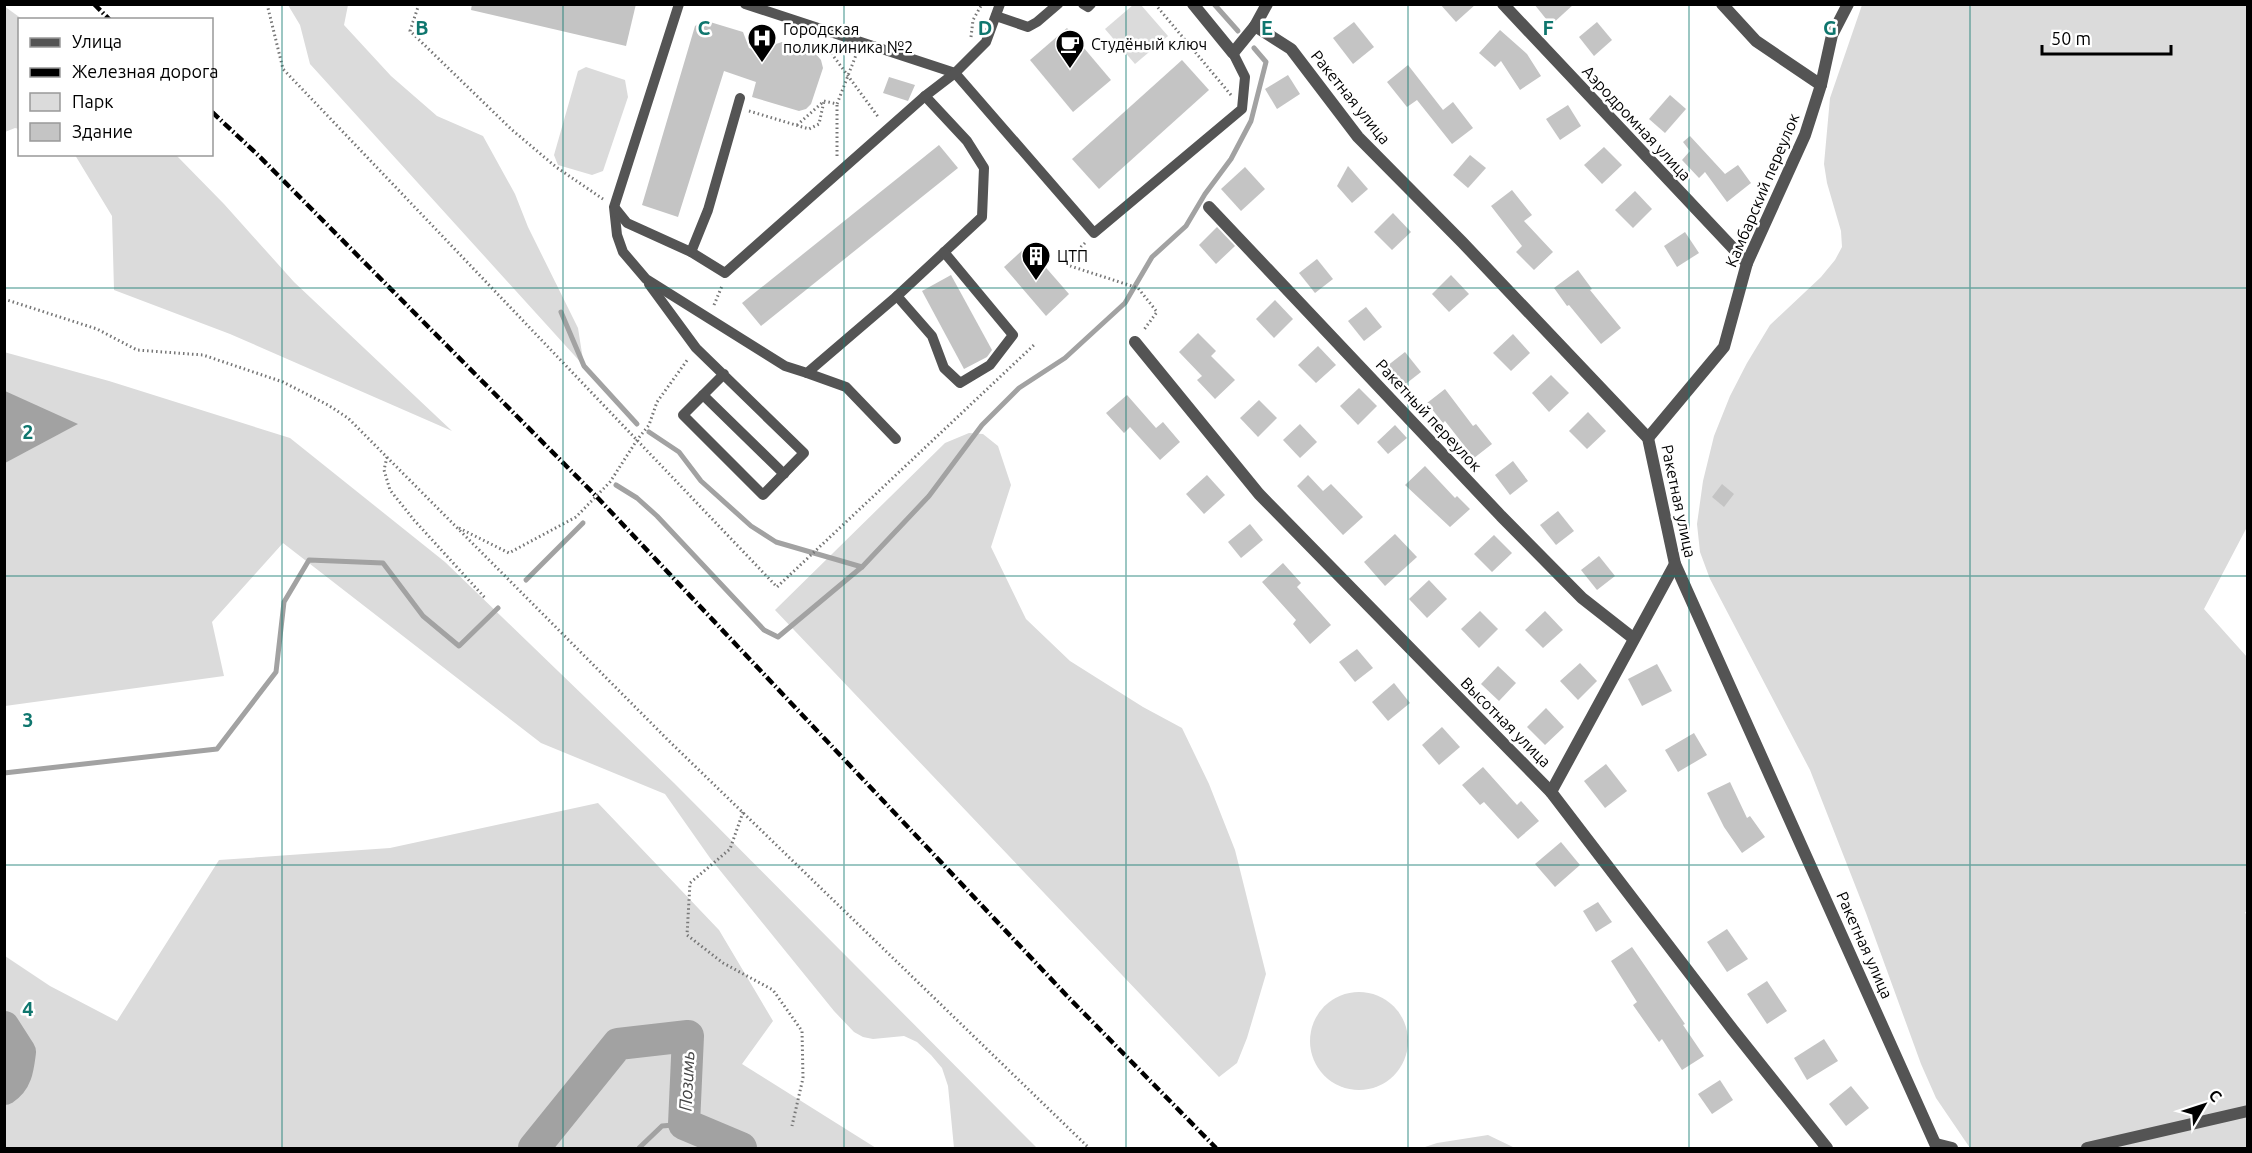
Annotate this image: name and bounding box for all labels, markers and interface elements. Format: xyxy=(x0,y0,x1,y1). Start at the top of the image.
text: B xyxy=(415,16,429,39)
text: C xyxy=(698,16,711,39)
text: D xyxy=(978,16,992,39)
text: E xyxy=(1261,16,1273,39)
text: F xyxy=(1542,16,1554,39)
text: G xyxy=(1823,16,1837,39)
legend xyxy=(18,18,213,156)
scale bar xyxy=(2042,18,2171,56)
place label: Городская поликлиника №2 xyxy=(783,20,913,56)
hospital icon: Городская поликлиника №2 xyxy=(746,22,778,64)
cafe icon: Студёный ключ xyxy=(1054,28,1086,70)
text: 50 m xyxy=(2051,28,2091,48)
text: Улица xyxy=(72,31,122,51)
place label: Студёный ключ xyxy=(1091,35,1207,53)
street label: Ракетная улица xyxy=(1308,47,1394,147)
text: Железная дорога xyxy=(72,61,219,81)
street label: Аэродромная улица xyxy=(1579,62,1695,184)
text: Парк xyxy=(72,91,113,111)
street label: Камбарский переулок xyxy=(1721,110,1803,270)
text: Здание xyxy=(72,121,133,141)
building icon: ЦТП xyxy=(1020,240,1052,282)
place label: ЦТП xyxy=(1057,247,1088,265)
street label: Ракетный переулок xyxy=(1372,355,1486,475)
text: 2 xyxy=(22,420,34,443)
street label: Ракетная улица xyxy=(1658,443,1700,559)
street label: Высотная улица xyxy=(1457,673,1555,771)
text: 3 xyxy=(22,708,34,731)
street label: Ракетная улица xyxy=(1833,889,1897,1001)
text: 4 xyxy=(22,997,34,1020)
water label: Позимь xyxy=(674,1050,698,1112)
north arrow xyxy=(2174,1075,2234,1135)
text: С xyxy=(2205,1086,2226,1105)

